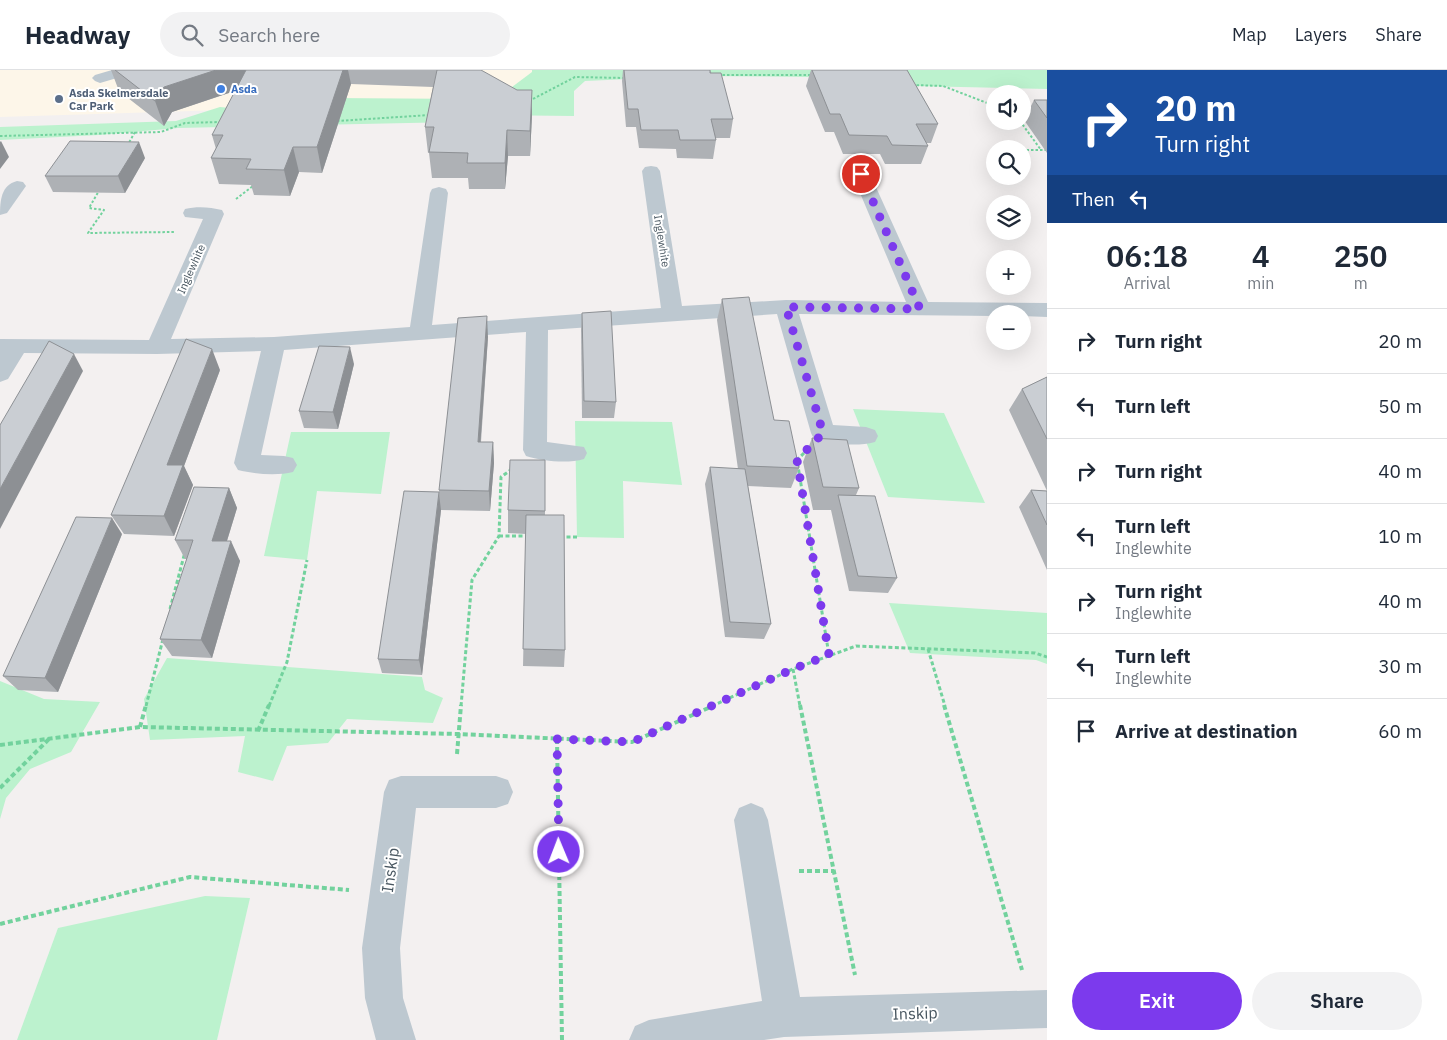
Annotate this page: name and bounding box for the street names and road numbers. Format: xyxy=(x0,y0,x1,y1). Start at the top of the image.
street label: Inglewhite xyxy=(651,214,673,268)
street label: Inglewhite xyxy=(174,242,208,296)
street label: Inskip xyxy=(377,846,403,894)
street label: Inskip xyxy=(892,1002,938,1024)

